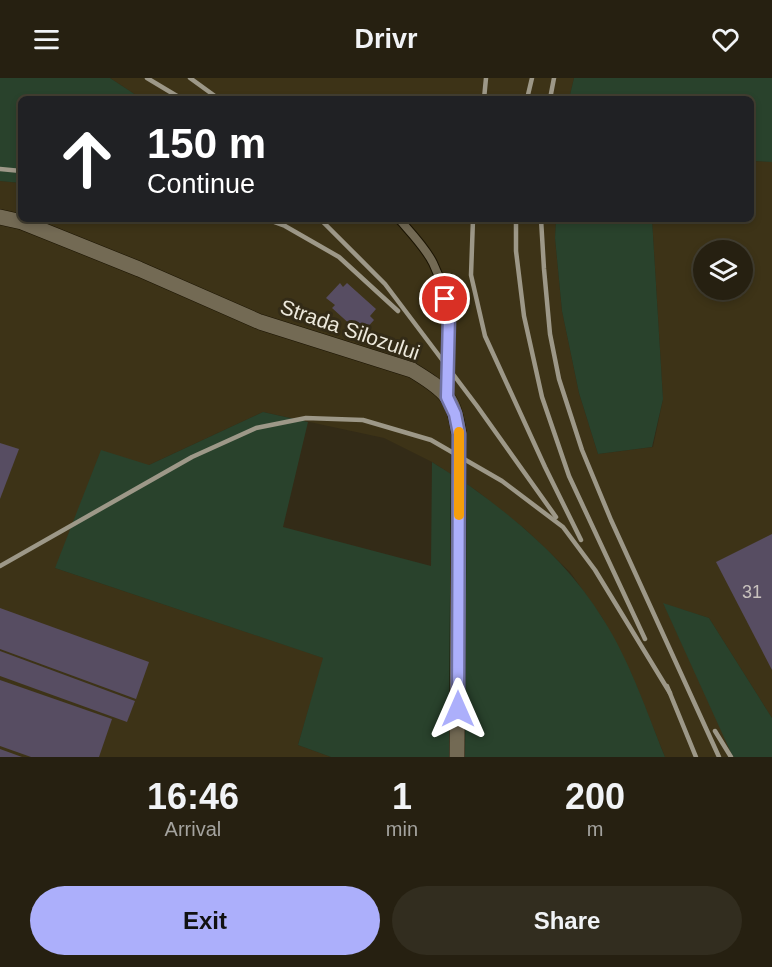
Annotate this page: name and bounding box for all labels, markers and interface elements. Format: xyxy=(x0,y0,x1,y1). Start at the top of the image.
icon: menu xyxy=(30,23,63,56)
icon: heart xyxy=(709,23,742,56)
text: Drivr xyxy=(354,24,418,54)
icon: ahead xyxy=(48,120,126,198)
text: 150 m xyxy=(147,120,266,167)
text: Continue xyxy=(147,169,255,199)
map controls xyxy=(693,240,753,300)
button: layers xyxy=(693,240,753,300)
pin xyxy=(419,273,470,324)
icon: arrive xyxy=(428,282,461,315)
street label: Strada Silozului xyxy=(277,295,423,364)
house number: 31 xyxy=(742,582,762,602)
position arrow xyxy=(426,677,490,741)
text: 16:46 xyxy=(147,776,239,817)
text: 1 xyxy=(392,776,412,817)
text: 200 xyxy=(565,776,625,817)
text: Arrival xyxy=(165,818,221,840)
text: min xyxy=(386,818,418,840)
text: m xyxy=(587,818,603,840)
button: Exit xyxy=(30,886,380,955)
button: Share xyxy=(392,886,742,955)

